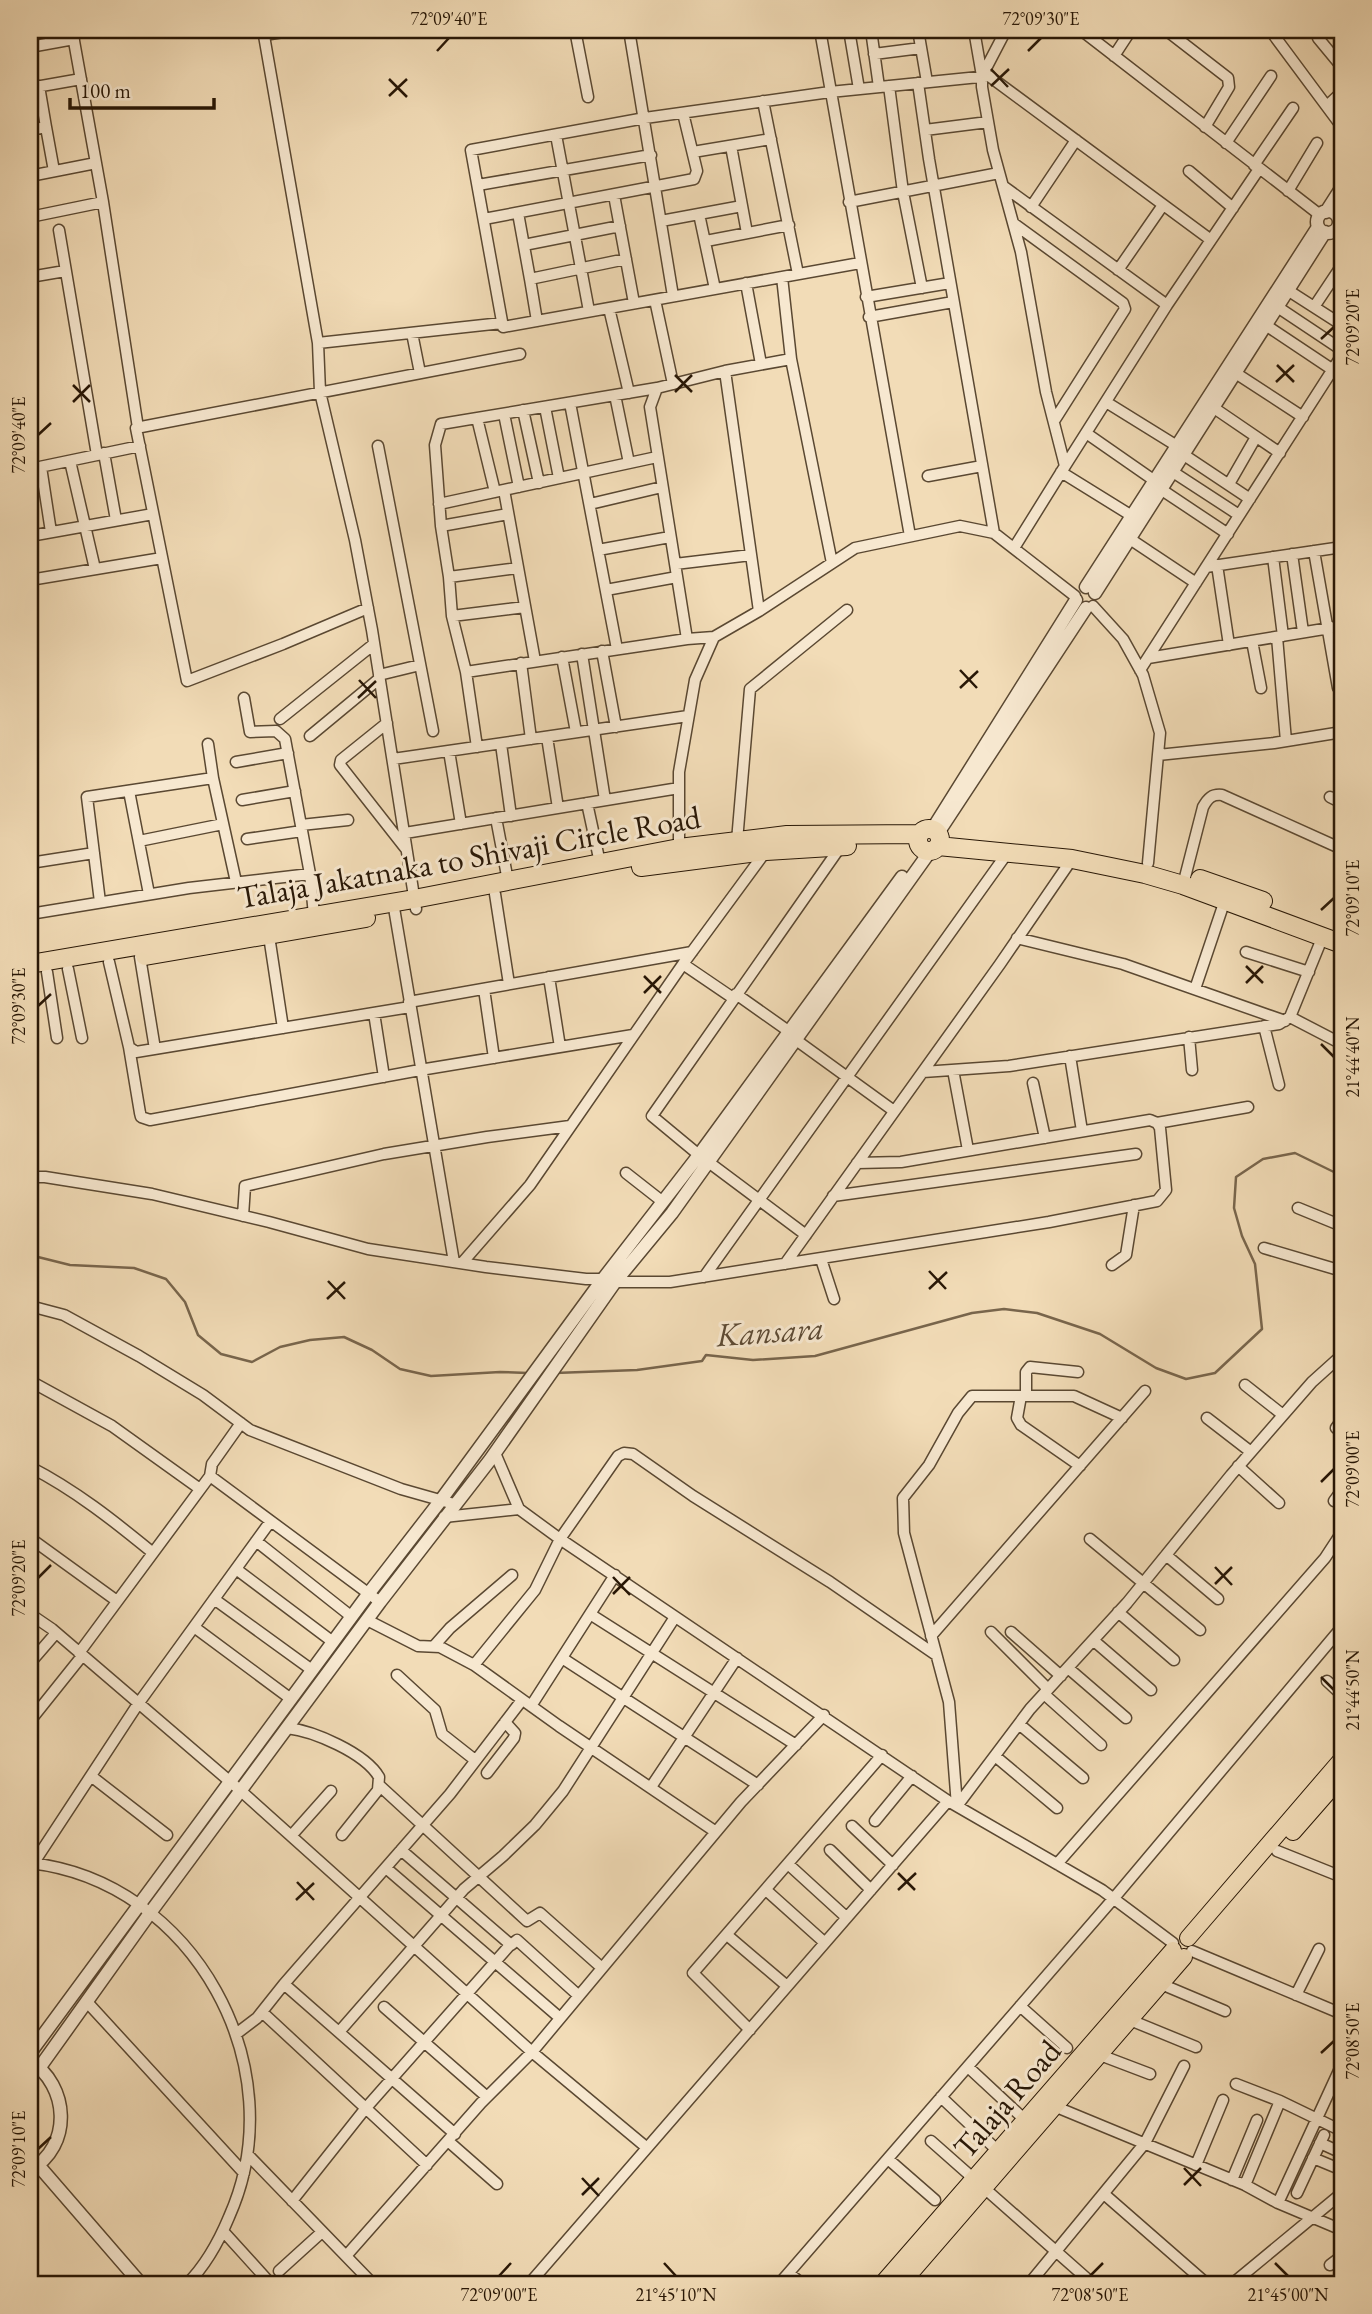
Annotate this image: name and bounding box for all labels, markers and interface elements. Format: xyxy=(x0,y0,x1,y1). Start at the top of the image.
text: 72°09'40"E xyxy=(411,7,487,30)
text: 72°09'30"E xyxy=(1003,7,1079,30)
scale bar xyxy=(70,66,214,110)
text: 100 m xyxy=(80,77,131,104)
text: 72°09'20"E xyxy=(1341,289,1364,365)
text: 72°09'40"E xyxy=(7,397,30,473)
street label: Talaja Jakatnaka to Shivaji Circle Road xyxy=(234,795,705,918)
text: 72°09'10"E xyxy=(1341,860,1364,936)
text: 72°09'30"E xyxy=(7,968,30,1044)
text: 21°44'40"N xyxy=(1341,1016,1364,1097)
water label: Kansara xyxy=(714,1306,825,1356)
text: 72°09'00"E xyxy=(1341,1431,1364,1507)
text: 72°09'20"E xyxy=(7,1540,30,1616)
text: 21°44'50"N xyxy=(1341,1649,1364,1730)
text: 72°08'50"E xyxy=(1341,2003,1364,2079)
street label: Talaja Road xyxy=(944,2030,1071,2167)
text: 72°09'10"E xyxy=(7,2111,30,2187)
text: 72°09'00"E xyxy=(461,2283,537,2306)
text: 21°45'10"N xyxy=(636,2283,717,2306)
text: 72°08'50"E xyxy=(1052,2283,1128,2306)
text: 21°45'00"N xyxy=(1248,2283,1329,2306)

